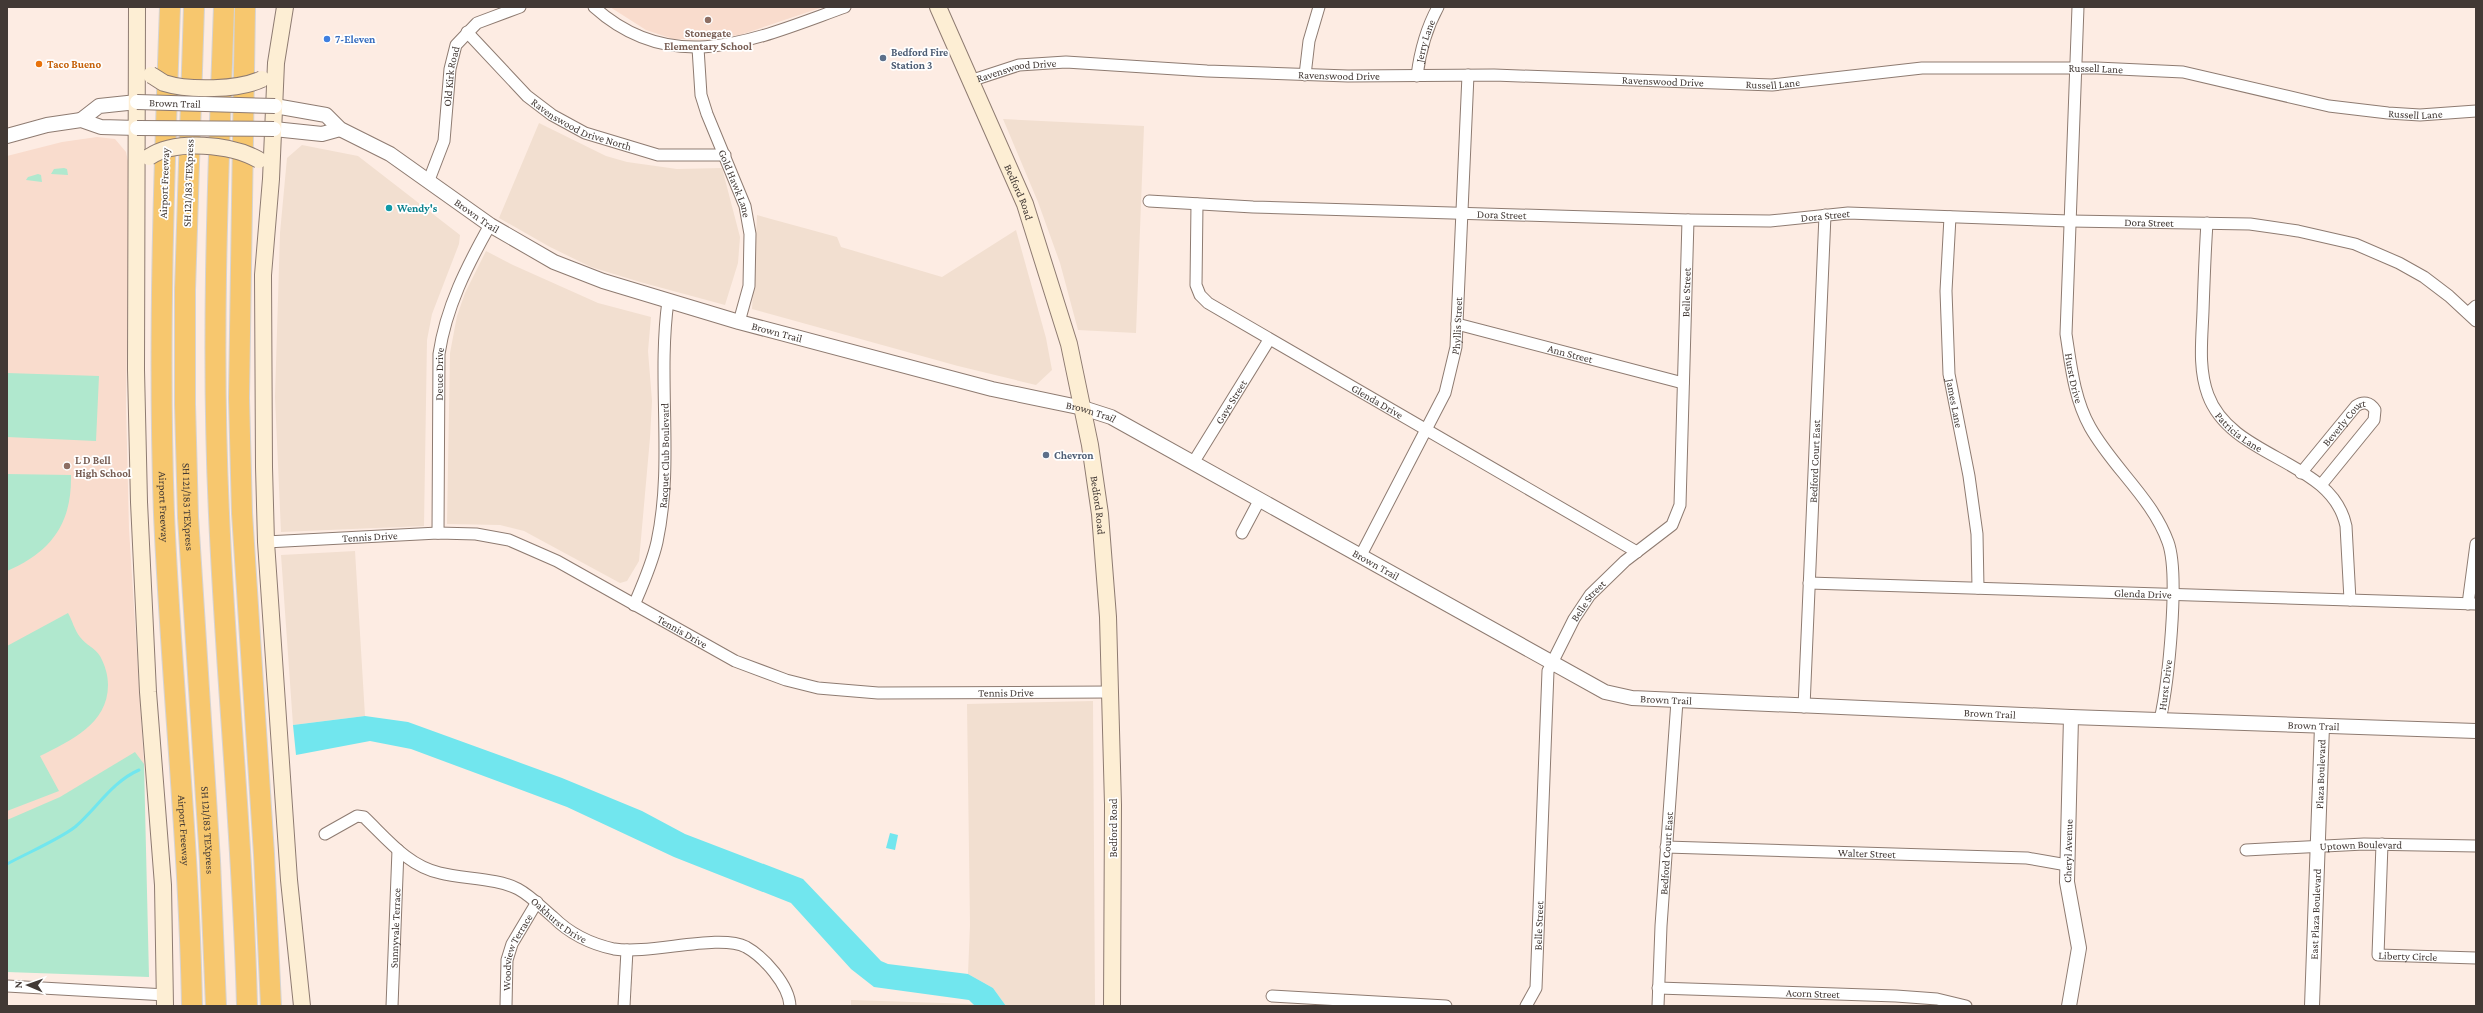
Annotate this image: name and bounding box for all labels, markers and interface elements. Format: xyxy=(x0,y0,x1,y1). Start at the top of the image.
marker: Stonegate Elementary School xyxy=(703,15,713,25)
street label: Jerry Lane xyxy=(1413,17,1437,65)
place label: Stonegate Elementary School xyxy=(664,27,753,52)
place label: 7-Eleven xyxy=(335,33,376,45)
marker: 7-Eleven xyxy=(322,34,332,44)
street label: Old Kirk Road xyxy=(441,45,462,107)
place label: Bedford Fire Station 3 xyxy=(891,46,948,71)
marker: Bedford Fire Station 3 xyxy=(878,53,888,63)
street label: Ravenswood Drive xyxy=(975,57,1057,85)
place label: Taco Bueno xyxy=(47,58,101,70)
marker: Taco Bueno xyxy=(34,59,44,69)
street label: Russell Lane xyxy=(2069,62,2124,75)
street label: Ravenswood Drive xyxy=(1298,68,1380,82)
street label: Ravenswood Drive xyxy=(1622,74,1704,89)
street label: Russell Lane xyxy=(1745,76,1801,91)
street label: Brown Trail xyxy=(149,96,201,110)
street label: Ravenswood Drive North xyxy=(529,96,633,153)
street label: Russell Lane xyxy=(2388,107,2443,121)
street label: SH 121/183 TEXpress xyxy=(180,139,197,227)
street label: Airport Freeway xyxy=(157,147,172,219)
street label: Gold Hawk Lane xyxy=(716,148,753,219)
street label: Bedford Road xyxy=(1002,162,1036,221)
street label: Brown Trail xyxy=(452,196,502,235)
place label: Wendy's xyxy=(396,202,438,214)
marker: Wendy's xyxy=(384,203,394,213)
street label: Dora Street xyxy=(1800,207,1851,224)
street label: Dora Street xyxy=(1477,208,1527,221)
street label: Dora Street xyxy=(2124,216,2174,229)
street label: Belle Street xyxy=(1679,267,1693,317)
street label: Phyllis Street xyxy=(1448,297,1464,356)
street label: Brown Trail xyxy=(750,320,804,345)
street label: Ann Street xyxy=(1546,342,1594,365)
street label: Deuce Drive xyxy=(433,346,446,401)
street label: Hurst Drive xyxy=(2063,352,2085,405)
street label: Gaye Street xyxy=(1213,377,1249,426)
street label: James Lane xyxy=(1943,377,1965,429)
street label: Glenda Drive xyxy=(1350,382,1405,421)
street label: Beverly Court xyxy=(2320,397,2366,448)
street label: Brown Trail xyxy=(1065,399,1119,425)
street label: Racquet Club Boulevard xyxy=(656,403,671,509)
street label: Patricia Lane xyxy=(2213,410,2265,454)
street label: Bedford Court East xyxy=(1807,419,1822,503)
place label: Chevron xyxy=(1054,449,1094,461)
marker: Chevron xyxy=(1041,450,1051,460)
place label: L D Bell High School xyxy=(75,454,132,479)
marker: L D Bell High School xyxy=(62,461,72,471)
street label: SH 121/183 TEXpress xyxy=(181,463,196,551)
street label: Airport Freeway xyxy=(156,471,171,543)
street label: Bedford Road xyxy=(1089,475,1108,535)
street label: Tennis Drive xyxy=(342,529,398,544)
street label: Brown Trail xyxy=(1350,547,1402,582)
street label: Belle Street xyxy=(1568,577,1608,624)
street label: Glenda Drive xyxy=(2114,587,2172,600)
street label: Tennis Drive xyxy=(655,613,710,650)
street label: Hurst Drive xyxy=(2156,659,2174,711)
street label: Tennis Drive xyxy=(978,686,1034,699)
street label: Brown Trail xyxy=(1640,692,1692,707)
street label: Brown Trail xyxy=(1964,706,2016,721)
street label: Brown Trail xyxy=(2288,718,2340,732)
street label: Plaza Boulevard xyxy=(2313,739,2328,809)
street label: SH 121/183 TEXpress xyxy=(199,786,217,874)
street label: Airport Freeway xyxy=(176,794,192,867)
street label: Bedford Road xyxy=(1107,798,1119,858)
street label: Bedford Court East xyxy=(1657,811,1675,895)
street label: Cheryl Avenue xyxy=(2061,819,2075,883)
street label: Uptown Boulevard xyxy=(2319,838,2402,853)
street label: Walter Street xyxy=(1838,846,1896,860)
street label: East Plaza Boulevard xyxy=(2308,868,2323,960)
street label: Sunnyvale Terrace xyxy=(387,888,403,968)
street label: Oakhurst Drive xyxy=(529,895,589,945)
street label: Belle Street xyxy=(1531,900,1545,951)
street label: Woodview Terrace xyxy=(500,911,535,991)
street label: Liberty Circle xyxy=(2378,949,2438,963)
north arrow xyxy=(8,965,48,1005)
text: N xyxy=(12,980,24,989)
street label: Acorn Street xyxy=(1786,986,1840,1000)

